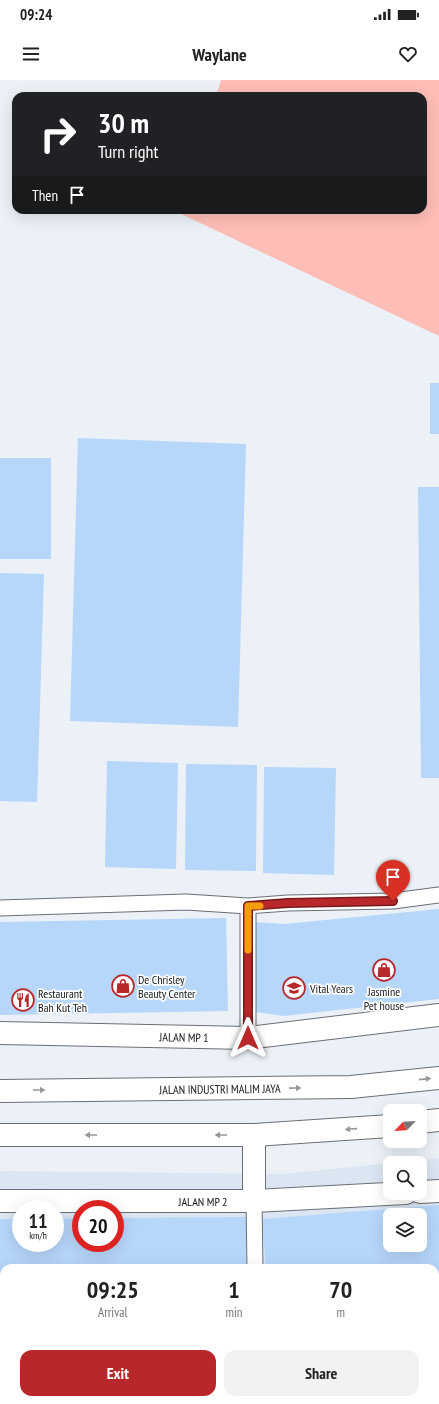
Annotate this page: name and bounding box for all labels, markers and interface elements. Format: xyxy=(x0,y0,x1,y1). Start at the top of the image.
text: 09:24 xyxy=(20,5,52,24)
icon: menu xyxy=(20,43,42,65)
text: Waylane xyxy=(192,43,247,66)
icon: heart xyxy=(397,43,419,65)
text: 30 m xyxy=(98,104,149,141)
icon: right xyxy=(32,108,84,160)
text: Turn right xyxy=(98,140,158,163)
icon: arrive xyxy=(66,184,88,206)
text: Then xyxy=(32,186,58,205)
pin xyxy=(376,860,410,901)
icon: arrive xyxy=(382,866,404,888)
shop icon: Jasmine Pet house xyxy=(371,957,397,983)
place label: De Chrisley Beauty Center xyxy=(138,972,196,1001)
shop icon: De Chrisley Beauty Center xyxy=(110,973,136,999)
school or university icon: Vital Years xyxy=(281,975,307,1001)
place label: Vital Years xyxy=(309,981,353,996)
place label: Jasmine Pet house xyxy=(364,984,404,1013)
place label: Restaurant Bah Kut Teh xyxy=(38,986,87,1015)
restaurant icon: Restaurant Bah Kut Teh xyxy=(10,987,36,1013)
position arrow xyxy=(227,1017,269,1059)
street label: JALAN MP 1 xyxy=(158,1029,209,1045)
one-way arrow xyxy=(419,1076,431,1082)
street label: JALAN INDUSTRI MALIM JAYA xyxy=(158,1080,281,1097)
one-way arrow xyxy=(289,1085,302,1091)
one-way arrow xyxy=(33,1087,46,1093)
north arrow xyxy=(383,1104,427,1148)
map controls xyxy=(383,1104,427,1252)
one-way arrow xyxy=(345,1125,357,1132)
one-way arrow xyxy=(84,1132,97,1138)
one-way arrow xyxy=(214,1132,227,1138)
button: search xyxy=(383,1156,427,1200)
street label: JALAN MP 2 xyxy=(178,1194,228,1209)
speed limit sign: 20 xyxy=(72,1200,124,1252)
text: 11 xyxy=(28,1208,48,1234)
button: layers xyxy=(383,1208,427,1252)
text: km/h xyxy=(29,1229,47,1242)
text: 09:25 xyxy=(87,1274,139,1305)
text: 1 xyxy=(228,1274,240,1305)
text: 70 xyxy=(329,1274,352,1305)
text: Arrival xyxy=(98,1304,127,1321)
text: min xyxy=(225,1304,242,1321)
text: m xyxy=(337,1304,345,1321)
button: Exit xyxy=(20,1350,216,1396)
button: Share xyxy=(224,1350,419,1396)

